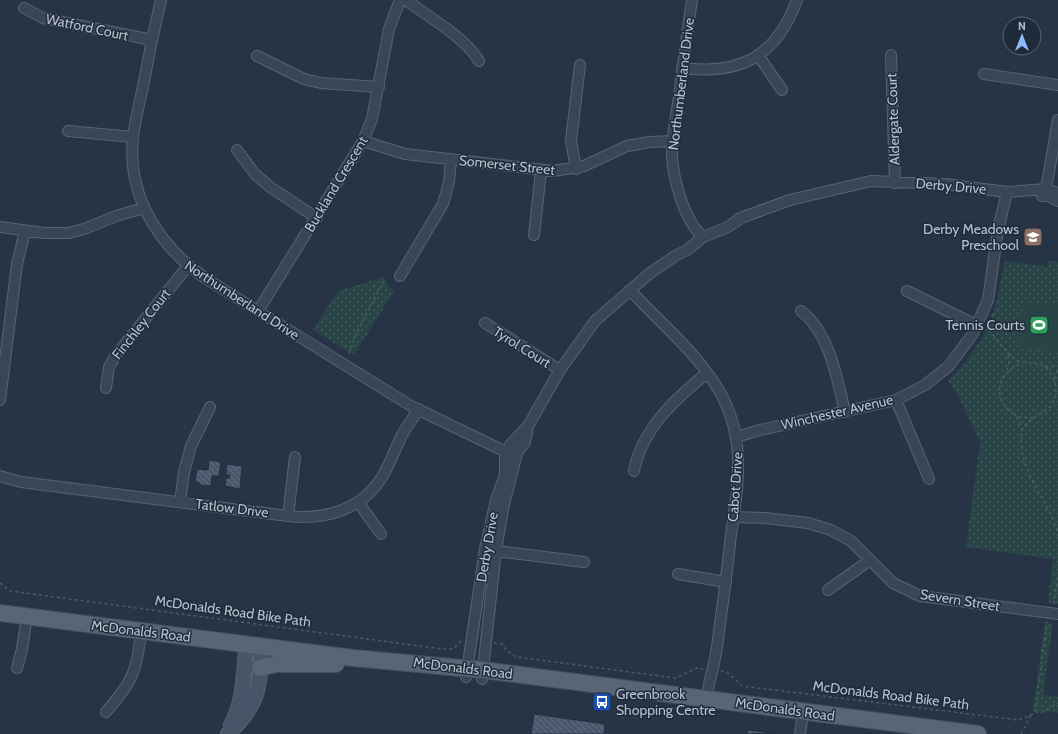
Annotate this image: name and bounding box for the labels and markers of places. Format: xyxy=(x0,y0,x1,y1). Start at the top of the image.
place label: Derby Meadows Preschool xyxy=(923,220,1020,254)
school or university icon: Derby Meadows Preschool xyxy=(1022,226,1044,248)
sports icon: Tennis Courts xyxy=(1028,314,1050,336)
place label: Tennis Courts xyxy=(946,316,1025,334)
place label: Greenbrook Shopping Centre xyxy=(616,685,715,719)
bus stop icon: Greenbrook Shopping Centre xyxy=(591,691,613,713)

